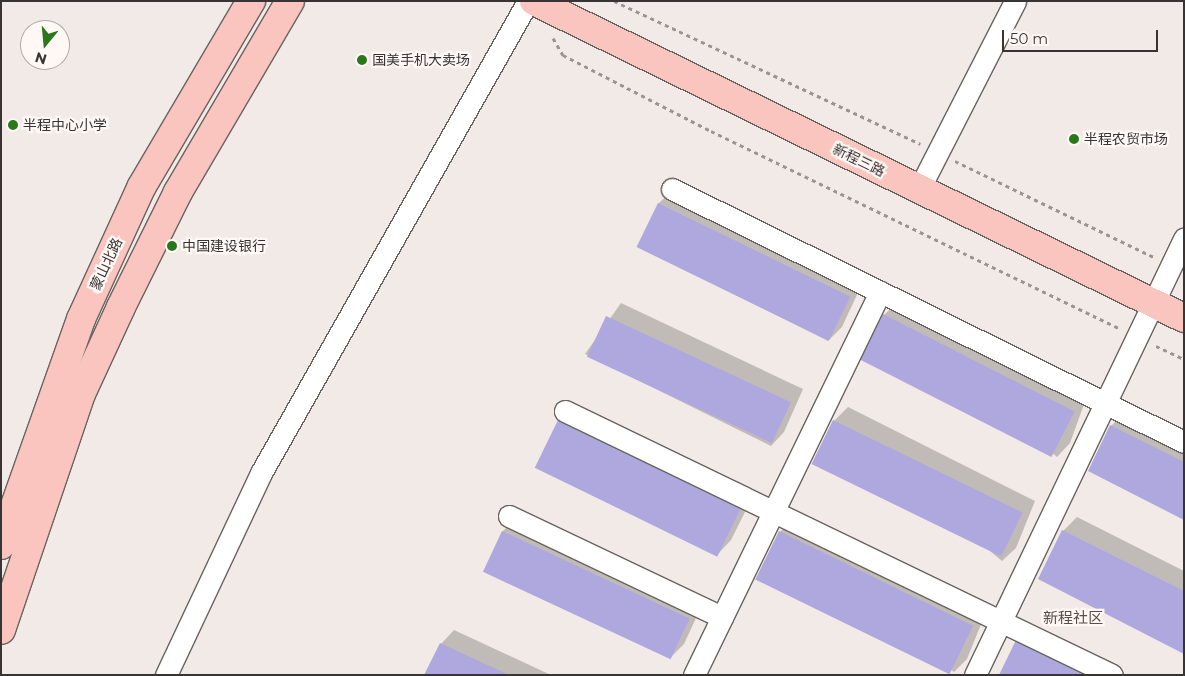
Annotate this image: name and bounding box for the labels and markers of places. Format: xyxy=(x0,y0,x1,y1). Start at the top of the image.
place label: 国美手机大卖场 xyxy=(372,52,470,68)
marker: 国美手机大卖场 xyxy=(356,54,368,66)
place label: 半程中心小学 xyxy=(23,117,107,133)
marker: 半程中心小学 xyxy=(7,119,19,131)
place label: 半程农贸市场 xyxy=(1084,131,1168,147)
marker: 半程农贸市场 xyxy=(1068,133,1080,145)
place label: 中国建设银行 xyxy=(182,238,266,254)
marker: 中国建设银行 xyxy=(166,240,178,252)

